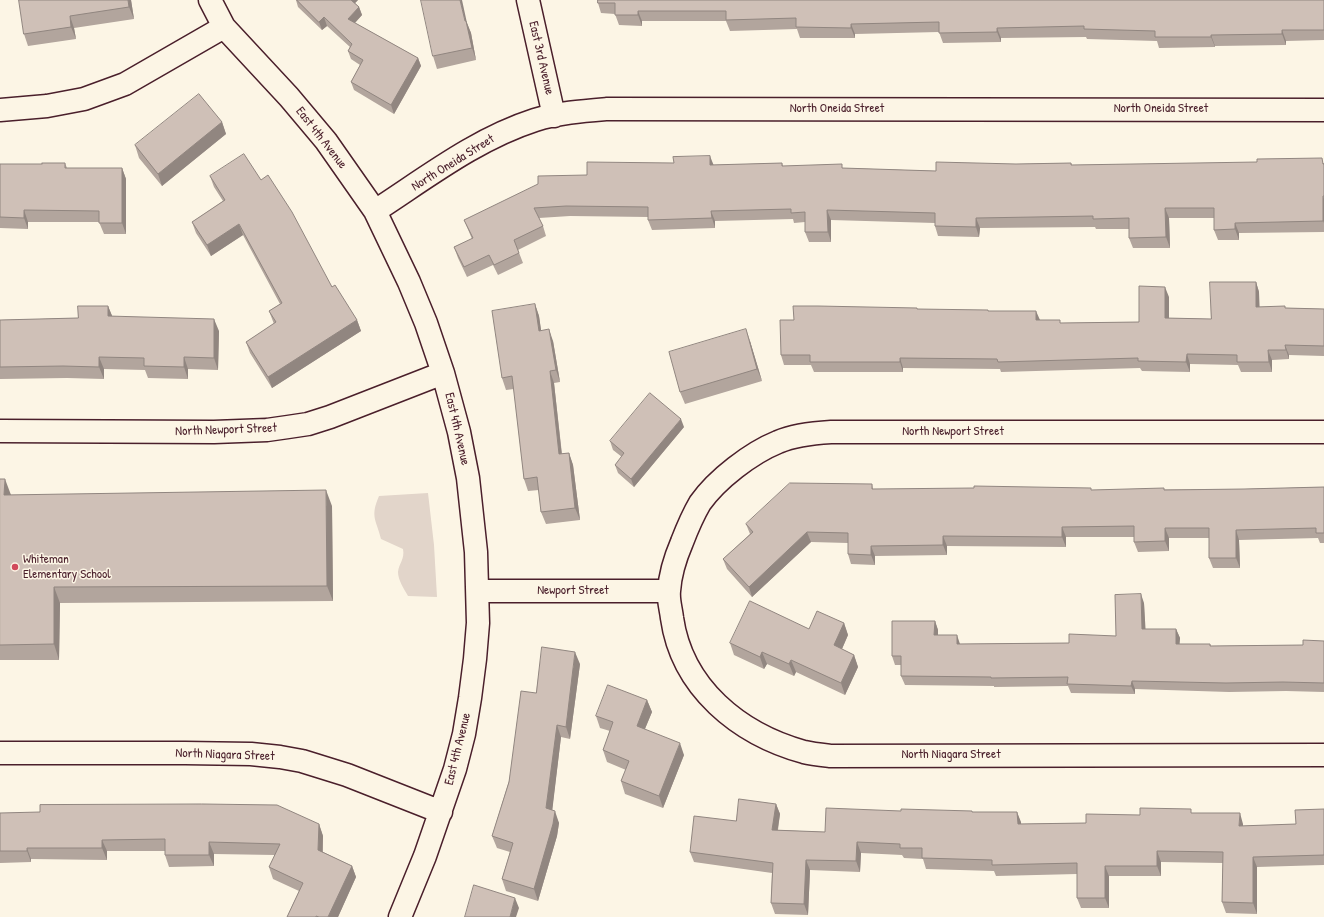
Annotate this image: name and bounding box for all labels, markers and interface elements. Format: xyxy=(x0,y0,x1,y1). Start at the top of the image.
street label: East 3rd Avenue xyxy=(525,20,557,96)
street label: North Oneida Street xyxy=(790,101,884,117)
street label: North Oneida Street xyxy=(1114,101,1208,117)
street label: East 4th Avenue xyxy=(292,104,350,172)
street label: North Oneida Street xyxy=(409,131,497,195)
street label: East 4th Avenue xyxy=(441,391,473,467)
street label: North Newport Street xyxy=(175,420,277,440)
street label: North Newport Street xyxy=(902,424,1004,440)
place label: Whiteman Elementary School xyxy=(23,552,111,583)
marker: Whiteman Elementary School xyxy=(10,562,20,572)
street label: Newport Street xyxy=(537,583,609,599)
street label: East 4th Avenue xyxy=(441,711,475,787)
street label: North Niagara Street xyxy=(175,745,275,765)
street label: North Niagara Street xyxy=(901,747,1001,763)

